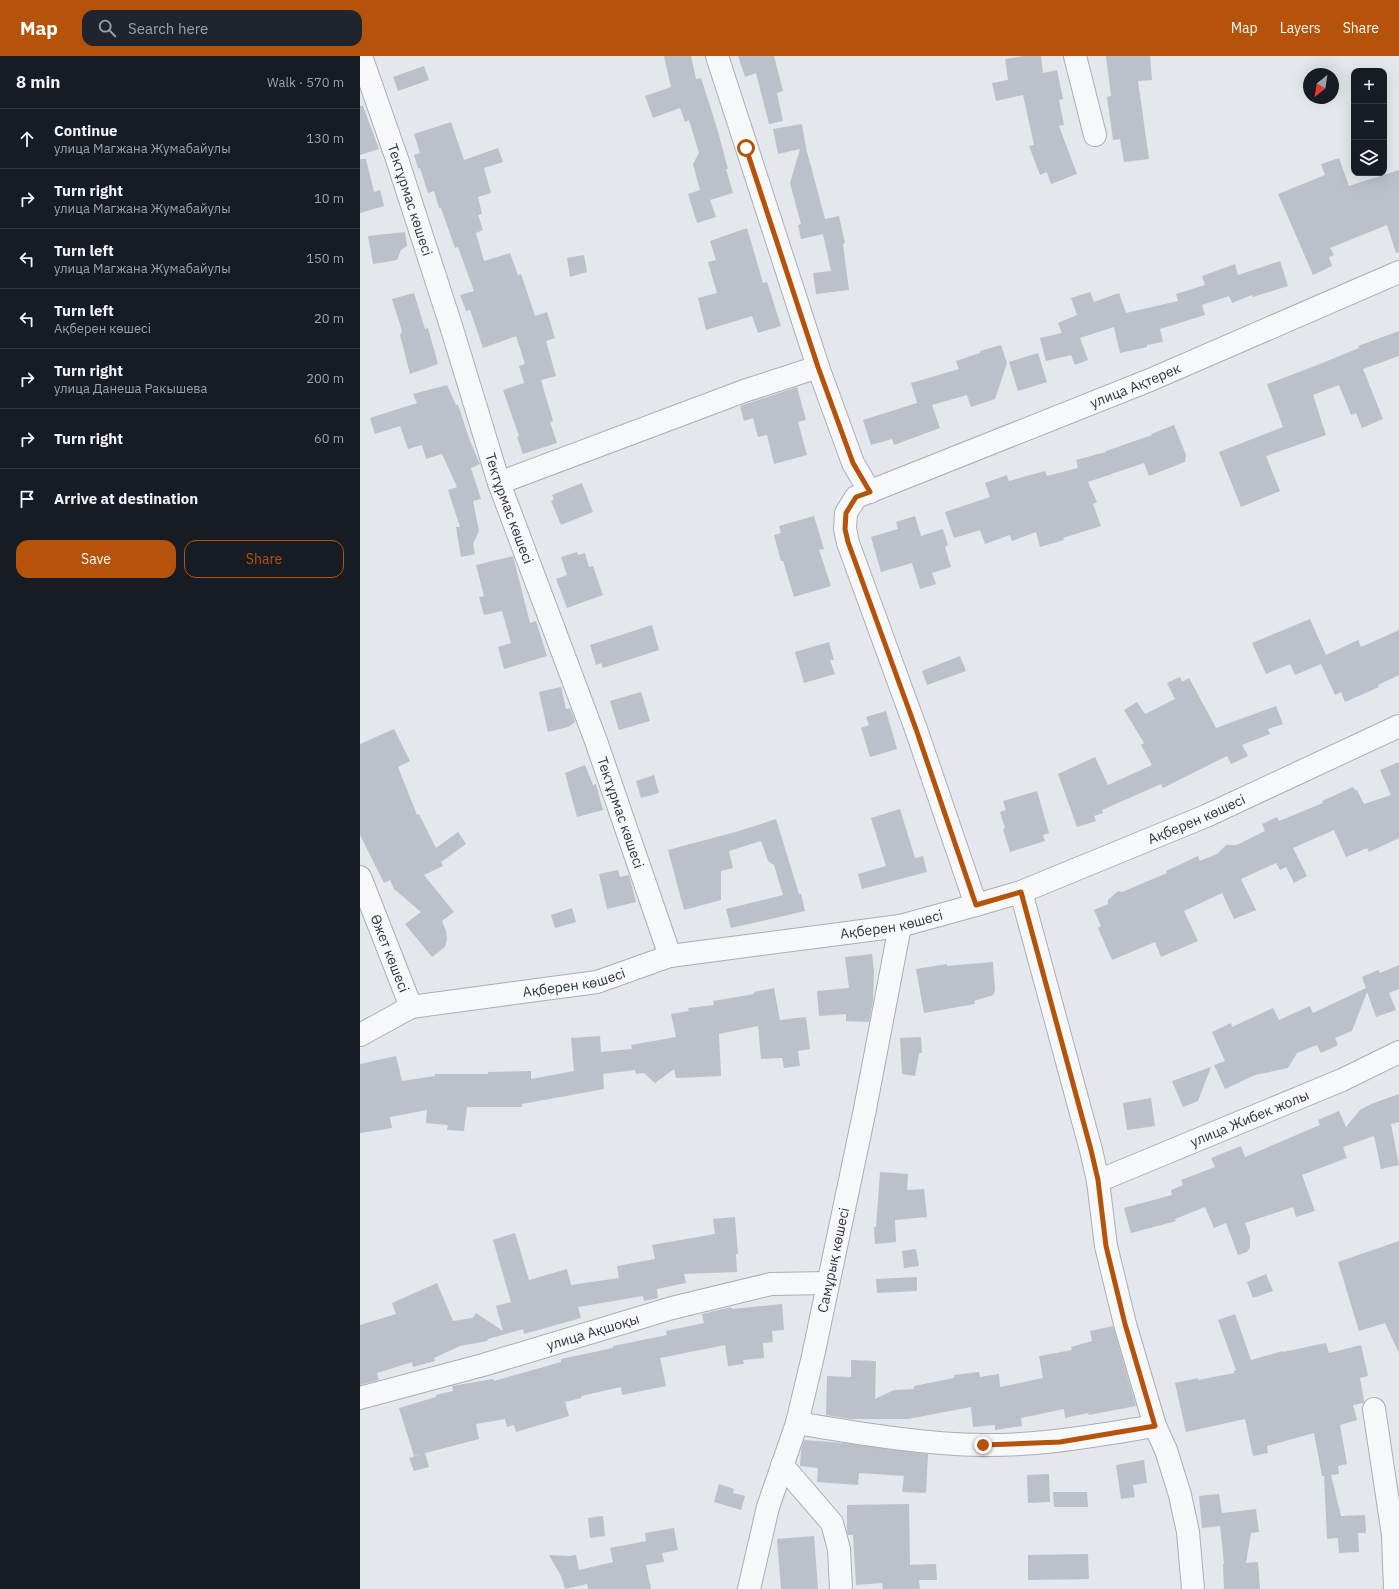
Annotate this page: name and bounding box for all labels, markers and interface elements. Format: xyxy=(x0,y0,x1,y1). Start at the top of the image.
search box xyxy=(82,10,362,46)
text: Map xyxy=(20,16,58,40)
icon: search xyxy=(96,17,118,39)
text: Search here xyxy=(128,19,208,38)
text: Map xyxy=(1231,19,1258,37)
text: Layers xyxy=(1280,19,1321,37)
text: Share xyxy=(1343,19,1379,37)
north arrow xyxy=(1303,68,1339,104)
map controls xyxy=(1351,68,1387,176)
button: + xyxy=(1351,68,1387,104)
text: 8 min xyxy=(16,71,60,93)
text: Walk · 570 m xyxy=(267,74,344,91)
button: − xyxy=(1351,104,1387,140)
text: Continue xyxy=(54,121,118,140)
icon: ahead xyxy=(16,128,38,150)
text: 130 m xyxy=(306,130,344,147)
route start xyxy=(737,139,755,157)
text: улица Магжана Жумабайулы xyxy=(54,140,231,157)
button: layers xyxy=(1351,140,1387,176)
street label: Тектұрмас көшесі xyxy=(383,141,437,258)
text: Turn right xyxy=(54,181,123,200)
icon: right xyxy=(16,188,38,210)
text: 10 m xyxy=(314,190,344,207)
text: улица Магжана Жумабайулы xyxy=(54,200,231,217)
text: Turn left xyxy=(54,241,114,260)
icon: left xyxy=(16,248,38,270)
text: 150 m xyxy=(306,250,344,267)
text: улица Магжана Жумабайулы xyxy=(54,260,231,277)
text: Turn left xyxy=(54,301,114,320)
icon: left xyxy=(16,308,38,330)
text: 20 m xyxy=(314,310,344,327)
text: Ақберен көшесі xyxy=(54,320,151,337)
street label: улица Ақтерек xyxy=(1087,359,1184,412)
text: Turn right xyxy=(54,361,123,380)
icon: right xyxy=(16,368,38,390)
text: 200 m xyxy=(306,370,344,387)
text: улица Данеша Ракышева xyxy=(54,380,207,397)
icon: right xyxy=(16,428,38,450)
text: Turn right xyxy=(54,429,123,448)
text: 60 m xyxy=(314,430,344,447)
street label: Тектұрмас көшесі xyxy=(481,451,538,566)
icon: arrive xyxy=(16,488,38,510)
text: Arrive at destination xyxy=(54,489,198,508)
button: Save xyxy=(16,540,176,578)
button: Share xyxy=(184,540,344,578)
street label: Тектұрмас көшесі xyxy=(593,754,648,871)
street label: Ақберен көшесі xyxy=(1145,790,1248,848)
street label: Ақберен көшесі xyxy=(839,906,945,943)
street label: Өжет көшесі xyxy=(367,912,413,995)
street label: Ақберен көшесі xyxy=(521,964,628,1001)
street label: улица Жибек жолы xyxy=(1187,1086,1312,1151)
street label: Самұрық көшесі xyxy=(813,1206,853,1314)
street label: улица Ақшоқы xyxy=(544,1309,641,1354)
route end xyxy=(974,1436,992,1454)

